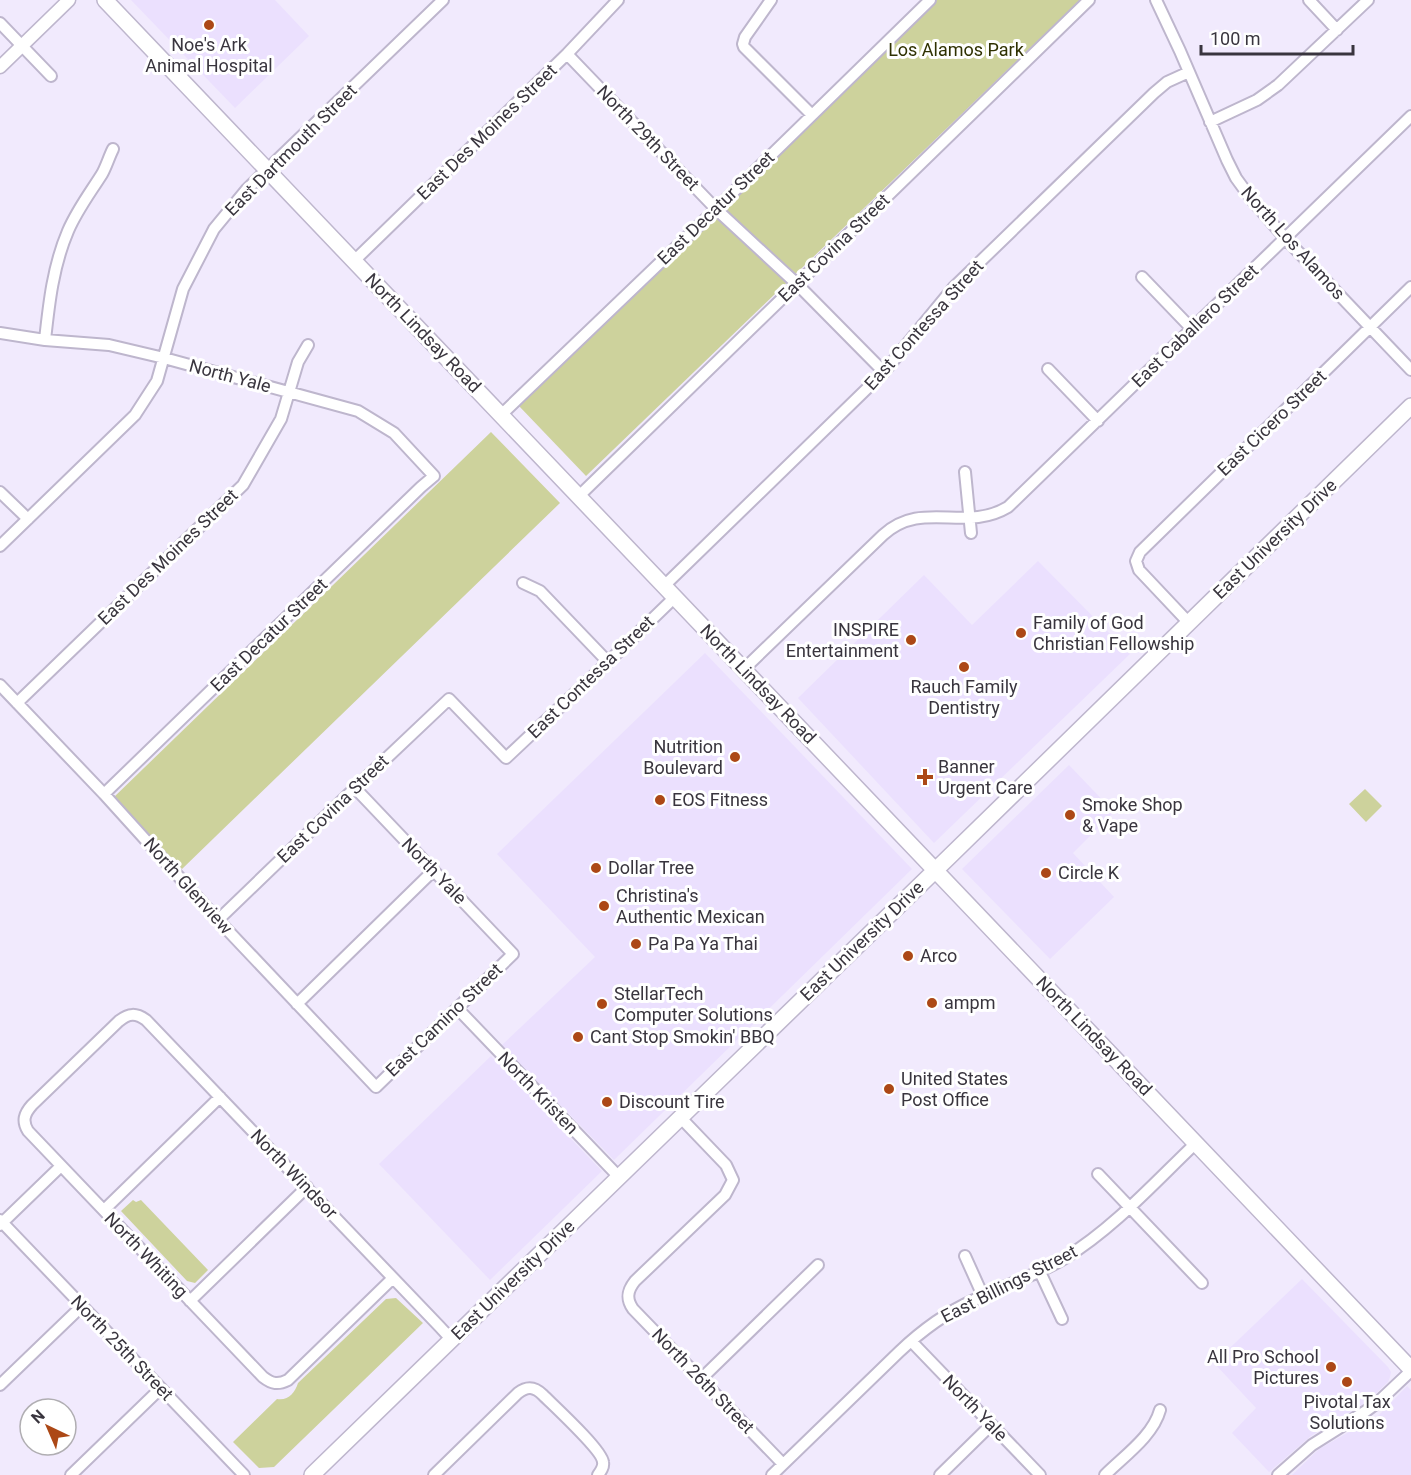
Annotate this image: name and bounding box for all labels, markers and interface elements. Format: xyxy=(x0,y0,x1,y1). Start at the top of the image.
marker: Noe's Ark Animal Hospital xyxy=(202,18,216,32)
scale bar xyxy=(1201,18,1352,56)
text: 100 m xyxy=(1210,28,1261,49)
place label: Noe's Ark Animal Hospital xyxy=(145,34,273,76)
park label: Los Alamos Park xyxy=(888,39,1025,60)
street label: East Des Moines Street xyxy=(413,59,561,204)
street label: East Dartmouth Street xyxy=(220,79,361,220)
street label: North 29th Street xyxy=(593,81,704,195)
street label: East Decatur Street xyxy=(653,146,778,269)
street label: North Los Alamos xyxy=(1237,182,1350,304)
street label: East Covina Street xyxy=(774,189,894,306)
street label: East Contessa Street xyxy=(860,255,987,394)
street label: East Caballero Street xyxy=(1127,260,1262,391)
street label: North Lindsay Road xyxy=(361,269,486,397)
street label: North Yale xyxy=(187,355,273,397)
street label: East Cicero Street xyxy=(1213,365,1330,480)
street label: East University Drive xyxy=(1209,475,1341,603)
street label: East Des Moines Street xyxy=(94,484,242,629)
street label: East Decatur Street xyxy=(206,573,331,696)
street label: East Contessa Street xyxy=(523,611,658,742)
place label: Family of God Christian Fellowship xyxy=(1033,612,1194,654)
place label: INSPIRE Entertainment xyxy=(786,619,899,661)
street label: North Lindsay Road xyxy=(696,620,821,748)
marker: Family of God Christian Fellowship xyxy=(1014,626,1028,640)
marker: INSPIRE Entertainment xyxy=(904,633,918,647)
marker: Rauch Family Dentistry xyxy=(957,660,971,674)
place label: Rauch Family Dentistry xyxy=(910,676,1018,718)
place label: Nutrition Boulevard xyxy=(643,736,723,778)
street label: East Covina Street xyxy=(273,750,393,867)
marker: Nutrition Boulevard xyxy=(728,750,742,764)
place label: Banner Urgent Care xyxy=(938,756,1033,798)
marker: Banner Urgent Care xyxy=(916,768,934,786)
place label: EOS Fitness xyxy=(672,789,768,810)
marker: EOS Fitness xyxy=(653,793,667,807)
place label: Smoke Shop & Vape xyxy=(1082,794,1183,836)
marker: Smoke Shop & Vape xyxy=(1063,808,1077,822)
street label: North Glenview xyxy=(140,833,237,938)
street label: North Yale xyxy=(398,833,471,908)
place label: Dollar Tree xyxy=(608,857,694,878)
marker: Dollar Tree xyxy=(589,861,603,875)
place label: Circle K xyxy=(1058,862,1120,883)
marker: Circle K xyxy=(1039,866,1053,880)
street label: East University Drive xyxy=(796,877,928,1005)
place label: Christina's Authentic Mexican xyxy=(616,885,765,927)
marker: Christina's Authentic Mexican xyxy=(597,899,611,913)
place label: Pa Pa Ya Thai xyxy=(648,933,758,954)
marker: Pa Pa Ya Thai xyxy=(629,937,643,951)
place label: Arco xyxy=(920,945,957,966)
marker: Arco xyxy=(901,949,915,963)
street label: East Camino Street xyxy=(381,959,506,1081)
street label: North Lindsay Road xyxy=(1032,972,1157,1100)
place label: StellarTech Computer Solutions xyxy=(614,983,773,1025)
place label: ampm xyxy=(944,992,995,1013)
marker: ampm xyxy=(925,996,939,1010)
marker: StellarTech Computer Solutions xyxy=(595,997,609,1011)
place label: Cant Stop Smokin' BBQ xyxy=(590,1026,775,1047)
marker: Cant Stop Smokin' BBQ xyxy=(571,1030,585,1044)
street label: North Kristen xyxy=(494,1047,583,1138)
place label: United States Post Office xyxy=(901,1068,1008,1110)
marker: United States Post Office xyxy=(882,1082,896,1096)
place label: Discount Tire xyxy=(619,1091,725,1112)
marker: Discount Tire xyxy=(600,1095,614,1109)
street label: North Windsor xyxy=(247,1125,342,1223)
street label: North Whiting xyxy=(100,1208,192,1302)
street label: East University Drive xyxy=(447,1216,579,1344)
street label: East Billings Street xyxy=(937,1240,1080,1327)
street label: North 25th Street xyxy=(67,1291,178,1405)
street label: North 26th Street xyxy=(648,1324,759,1438)
place label: All Pro School Pictures xyxy=(1207,1346,1319,1388)
marker: All Pro School Pictures xyxy=(1324,1360,1338,1374)
street label: North Yale xyxy=(939,1370,1012,1445)
marker: Pivotal Tax Solutions xyxy=(1340,1375,1354,1389)
place label: Pivotal Tax Solutions xyxy=(1303,1391,1391,1433)
north arrow xyxy=(18,1397,78,1457)
text: N xyxy=(27,1406,49,1427)

